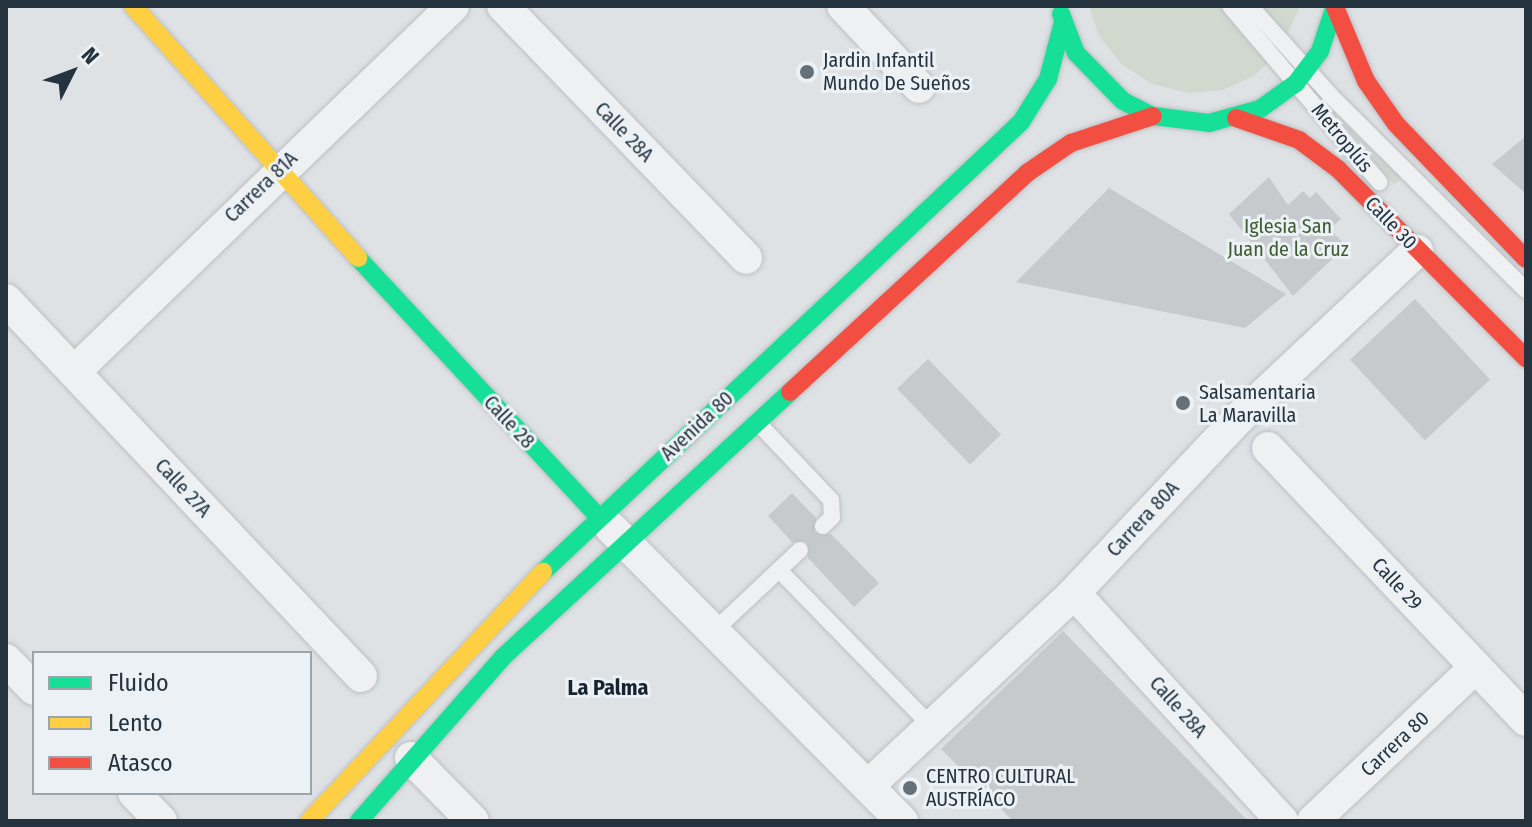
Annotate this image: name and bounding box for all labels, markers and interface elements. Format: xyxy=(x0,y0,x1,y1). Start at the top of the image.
north arrow xyxy=(32,32,112,112)
text: N xyxy=(76,42,105,70)
place label: Jardin Infantil Mundo De Sueños xyxy=(823,48,970,95)
marker: Jardin Infantil Mundo De Sueños xyxy=(798,63,816,81)
street label: Calle 28A xyxy=(590,97,658,167)
street label: Metroplús xyxy=(1306,99,1378,177)
street label: Carrera 81A xyxy=(220,147,302,227)
street label: Calle 30 xyxy=(1360,192,1422,254)
park label: Iglesia San Juan de la Cruz xyxy=(1227,214,1349,261)
place label: Salsamentaria La Maravilla xyxy=(1199,380,1316,427)
street label: Avenida 80 xyxy=(656,386,738,466)
street label: Calle 28 xyxy=(479,391,539,453)
marker: Salsamentaria La Maravilla xyxy=(1174,394,1192,412)
street label: Calle 27A xyxy=(150,454,216,522)
street label: Carrera 80A xyxy=(1102,476,1184,562)
street label: Calle 29 xyxy=(1367,553,1427,615)
legend xyxy=(32,651,312,795)
text: Fluido xyxy=(108,669,169,697)
street label: Calle 28A xyxy=(1144,671,1212,743)
district label: La Palma xyxy=(567,675,649,701)
street label: Carrera 80 xyxy=(1356,706,1434,782)
text: Lento xyxy=(108,709,163,737)
text: Atasco xyxy=(108,749,173,777)
place label: CENTRO CULTURAL AUSTRÍACO xyxy=(926,764,1075,811)
marker: CENTRO CULTURAL AUSTRÍACO xyxy=(901,779,919,797)

